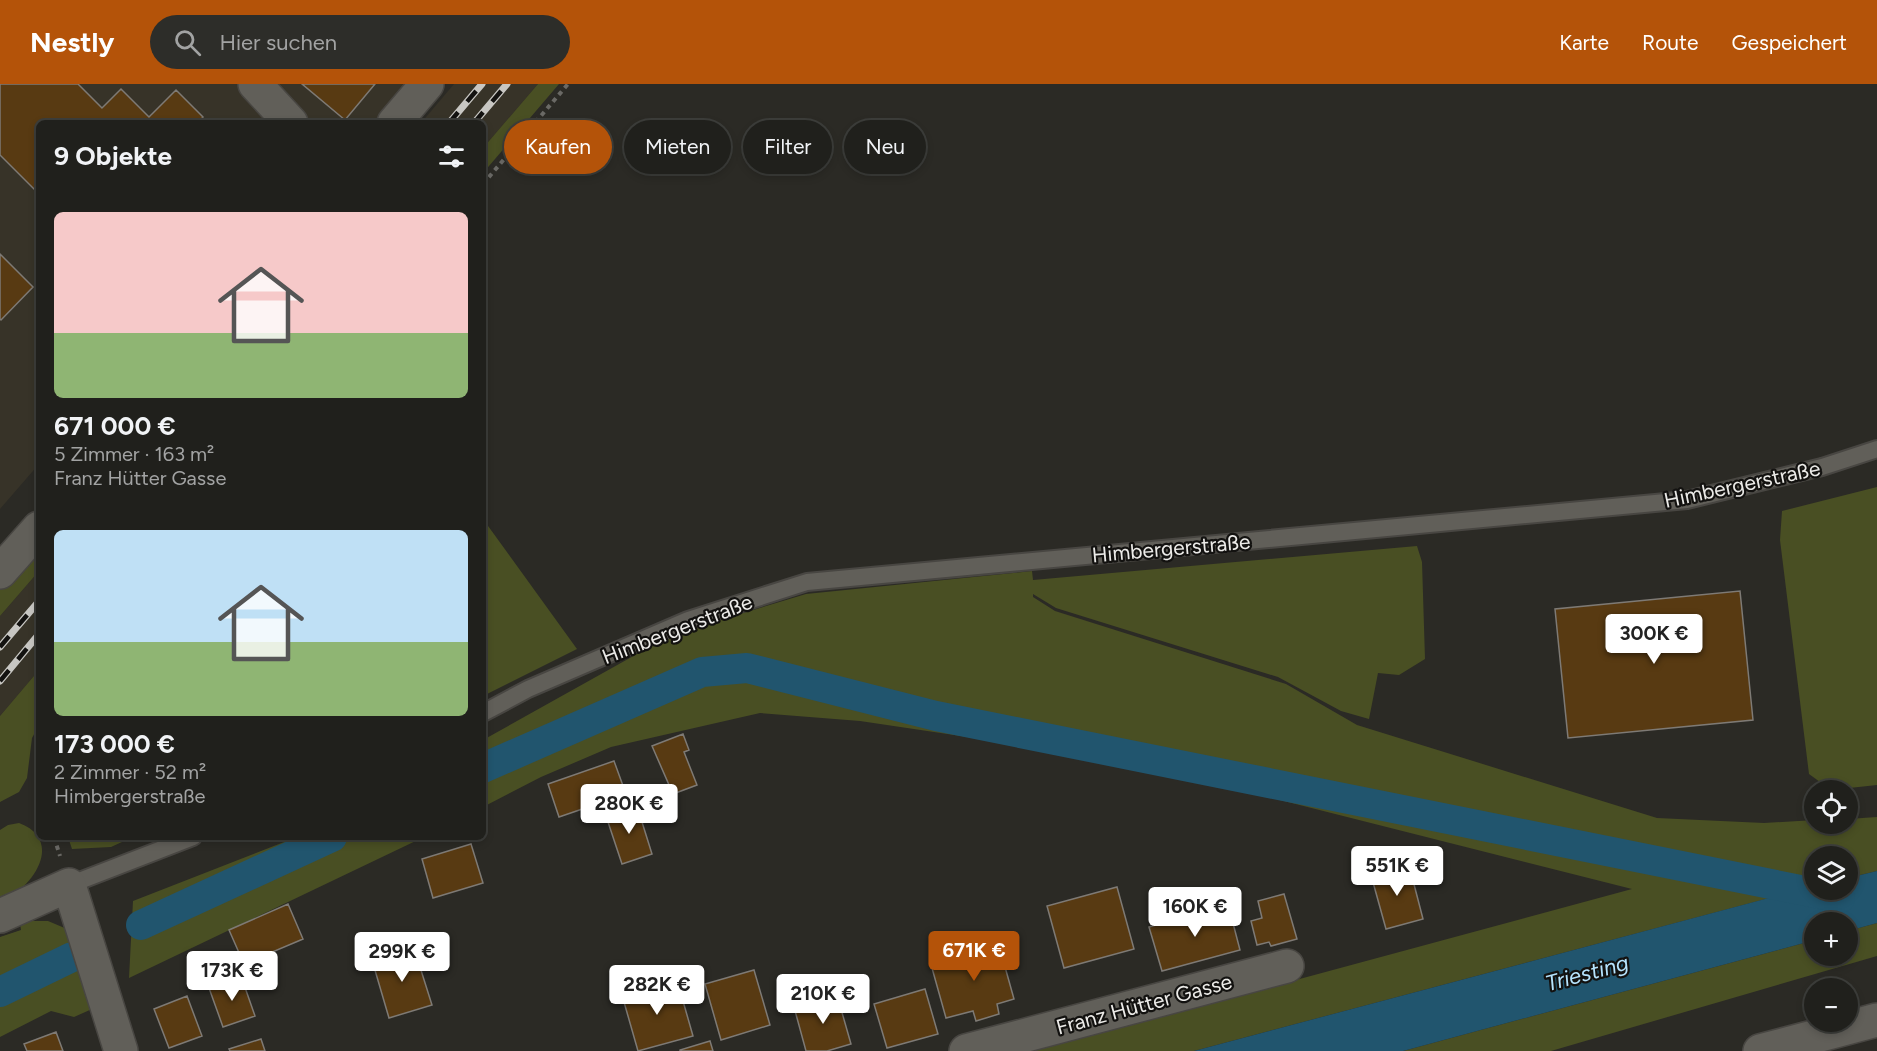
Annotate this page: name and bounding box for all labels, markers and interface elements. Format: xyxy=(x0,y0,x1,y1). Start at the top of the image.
search box xyxy=(150,15,570,69)
text: Nestly xyxy=(30,25,114,59)
icon: search xyxy=(171,26,204,59)
text: Hier suchen xyxy=(219,29,337,56)
text: Karte xyxy=(1559,30,1609,55)
text: Route xyxy=(1642,30,1698,55)
text: Gespeichert xyxy=(1731,30,1847,55)
chip: Kaufen xyxy=(504,120,612,174)
chip: Mieten xyxy=(624,120,731,174)
chip: Filter xyxy=(743,120,832,174)
chip: Neu xyxy=(844,120,926,174)
text: 9 Objekte xyxy=(54,140,172,172)
icon: filters xyxy=(435,140,468,173)
icon: home xyxy=(207,251,315,359)
text: 671 000 € xyxy=(54,410,176,442)
text: 5 Zimmer · 163 m² xyxy=(54,442,214,466)
street label: Himbergerstraße xyxy=(1662,455,1822,513)
text: Franz Hütter Gasse xyxy=(54,466,226,490)
street label: Himbergerstraße xyxy=(1091,529,1251,567)
icon: home xyxy=(207,569,315,677)
street label: Himbergerstraße xyxy=(598,589,756,669)
pin: 300K € xyxy=(1605,614,1703,665)
text: 300K € xyxy=(1619,621,1689,645)
text: 173 000 € xyxy=(54,728,175,760)
text: 2 Zimmer · 52 m² xyxy=(54,760,206,784)
map controls xyxy=(1804,780,1858,1032)
button: locate xyxy=(1804,780,1858,834)
text: Himbergerstraße xyxy=(54,784,206,808)
pin: 280K € xyxy=(580,784,678,835)
text: 280K € xyxy=(595,791,663,815)
pin: 551K € xyxy=(1348,846,1446,897)
button: layers xyxy=(1804,846,1858,900)
text: 551K € xyxy=(1365,853,1429,877)
pin: 160K € xyxy=(1146,887,1244,938)
text: 160K € xyxy=(1163,894,1227,918)
button: + xyxy=(1804,912,1858,966)
pin: 671K € xyxy=(925,931,1023,982)
pin: 299K € xyxy=(353,932,451,983)
text: 671K € xyxy=(942,938,1006,962)
text: 299K € xyxy=(369,939,435,963)
water label: Triesting xyxy=(1542,949,1632,997)
pin: 173K € xyxy=(183,951,281,1002)
text: 173K € xyxy=(201,958,263,982)
pin: 282K € xyxy=(608,965,706,1016)
street label: Franz Hütter Gasse xyxy=(1053,969,1235,1039)
text: 282K € xyxy=(623,972,691,996)
pin: 210K € xyxy=(774,974,872,1025)
button: − xyxy=(1804,978,1858,1032)
text: 210K € xyxy=(791,981,855,1005)

